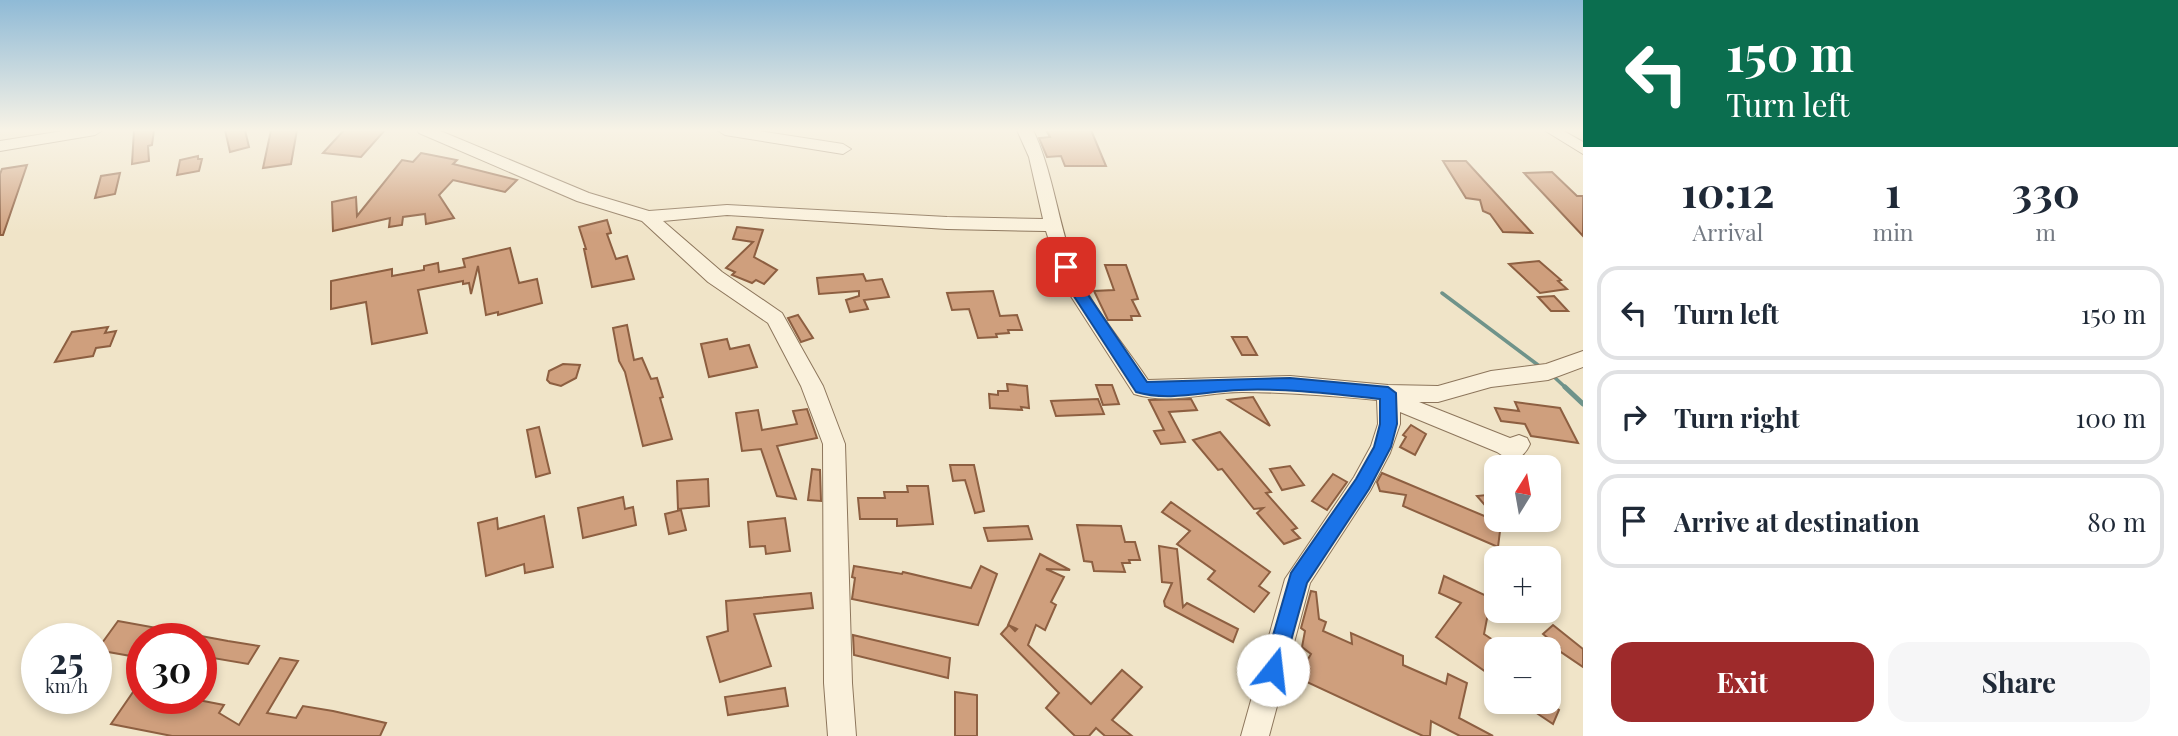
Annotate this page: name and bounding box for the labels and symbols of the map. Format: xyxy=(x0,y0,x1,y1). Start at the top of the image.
pin xyxy=(1036,237,1096,297)
north arrow xyxy=(1484,455,1561,532)
speed limit sign: 30 xyxy=(126,623,217,714)
position arrow xyxy=(1236,633,1310,707)

